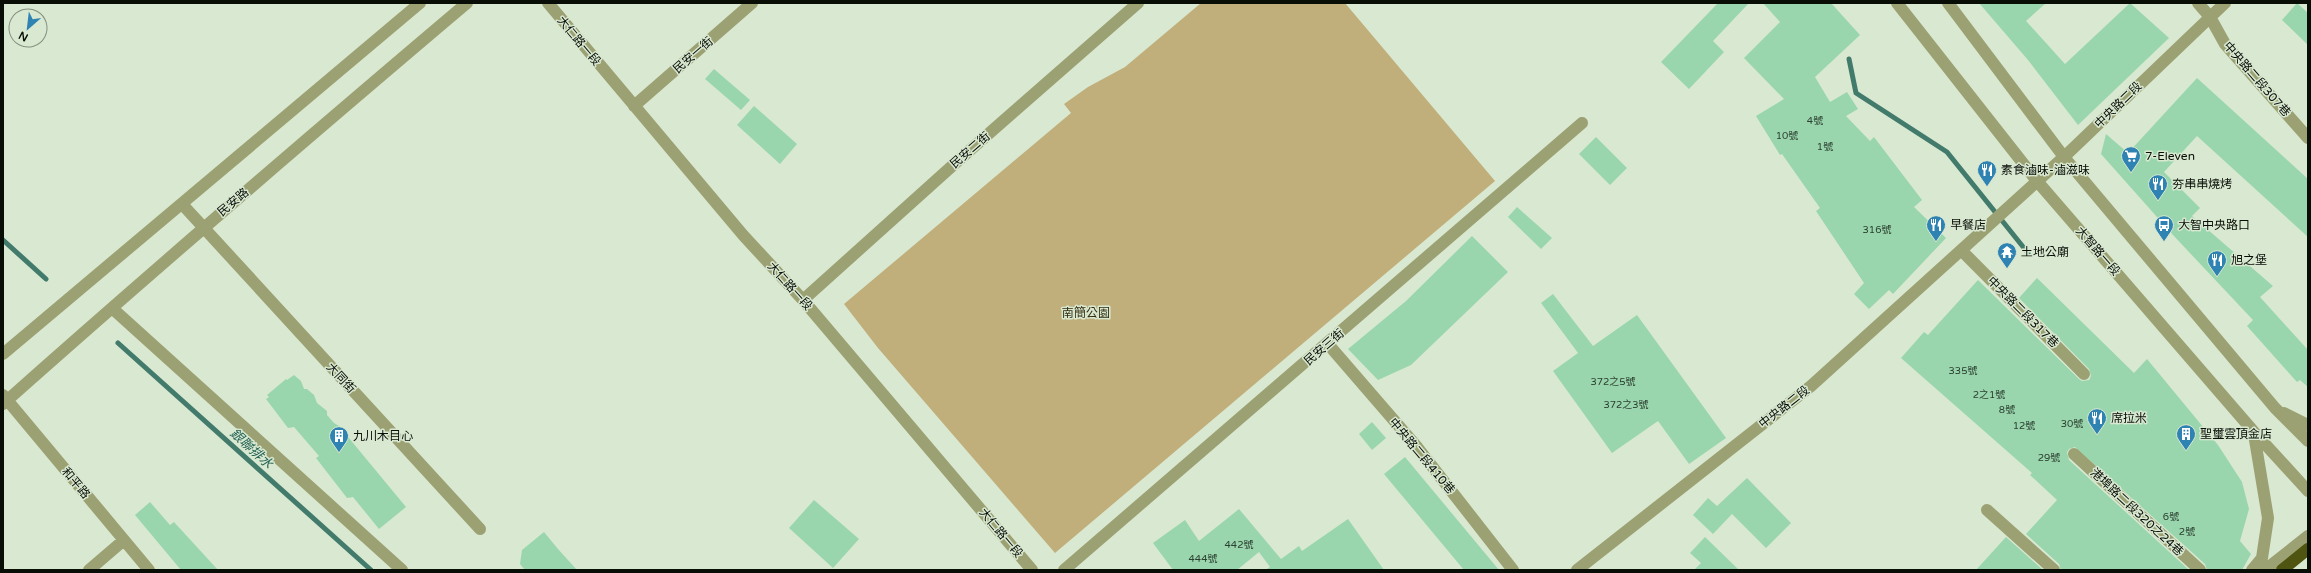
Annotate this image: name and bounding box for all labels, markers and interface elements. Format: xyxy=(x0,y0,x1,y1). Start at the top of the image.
north arrow xyxy=(8,8,48,48)
street label: 大仁路一段 xyxy=(554,14,604,68)
text: N xyxy=(17,29,30,44)
street label: 民安一街 xyxy=(670,34,716,76)
street label: 中央路二段307巷 xyxy=(2221,39,2293,119)
street label: 中央路二段 xyxy=(2092,79,2144,131)
house number: 4號 xyxy=(1807,115,1823,127)
street label: 民安二街 xyxy=(947,129,993,171)
house number: 10號 xyxy=(1776,130,1798,142)
house number: 1號 xyxy=(1817,141,1833,153)
supermarket icon: 7-Eleven xyxy=(2120,145,2142,173)
place label: 7-Eleven xyxy=(2145,149,2195,163)
restaurant icon: 素食滷味-滷滋味 xyxy=(1976,159,1998,187)
place label: 素食滷味-滷滋味 xyxy=(2001,163,2090,177)
restaurant icon: 夯串串燒烤 xyxy=(2147,173,2169,201)
place label: 夯串串燒烤 xyxy=(2172,177,2232,191)
street label: 民安路 xyxy=(215,185,251,219)
restaurant icon: 早餐店 xyxy=(1925,214,1947,242)
bus stop icon: 大智中央路口 xyxy=(2153,214,2175,242)
place label: 早餐店 xyxy=(1950,218,1986,232)
place label: 大智中央路口 xyxy=(2178,218,2250,232)
house number: 316號 xyxy=(1863,224,1891,236)
street label: 大智路一段 xyxy=(2073,224,2123,278)
temple icon: 土地公廟 xyxy=(1996,241,2018,269)
place label: 土地公廟 xyxy=(2021,245,2069,259)
restaurant icon: 旭之堡 xyxy=(2206,249,2228,277)
place label: 旭之堡 xyxy=(2231,253,2267,267)
street label: 大仁路一段 xyxy=(765,259,815,313)
street label: 中央路二段317巷 xyxy=(1985,274,2061,350)
park label: 南簡公園 xyxy=(1062,306,1110,320)
street label: 民安三街 xyxy=(1301,326,1347,368)
street label: 大同街 xyxy=(324,360,358,396)
house number: 335號 xyxy=(1949,365,1977,377)
house number: 372之5號 xyxy=(1590,376,1636,388)
street label: 中央路二段 xyxy=(1756,383,1812,431)
house number: 2之1號 xyxy=(1973,389,2005,401)
house number: 372之3號 xyxy=(1603,399,1649,411)
house number: 8號 xyxy=(1999,404,2015,416)
restaurant icon: 席拉米 xyxy=(2086,407,2108,435)
place label: 席拉米 xyxy=(2111,411,2147,425)
street label: 中央路二段410巷 xyxy=(1386,415,1458,497)
house number: 30號 xyxy=(2061,418,2083,430)
house number: 12號 xyxy=(2013,420,2035,432)
building icon: 聖璽雲頂金店 xyxy=(2175,423,2197,451)
water label: 銀聯排水 xyxy=(227,425,277,473)
building icon: 九川木目心 xyxy=(328,425,350,453)
place label: 聖璽雲頂金店 xyxy=(2200,427,2272,441)
place label: 九川木目心 xyxy=(353,429,413,443)
house number: 29號 xyxy=(2038,452,2060,464)
street label: 和平路 xyxy=(59,465,93,501)
street label: 港埠路二段320之24巷 xyxy=(2088,465,2186,559)
street label: 大仁路一段 xyxy=(976,506,1026,560)
house number: 6號 xyxy=(2163,511,2179,523)
house number: 2號 xyxy=(2179,526,2195,538)
house number: 442號 xyxy=(1225,539,1253,551)
house number: 444號 xyxy=(1189,553,1217,565)

